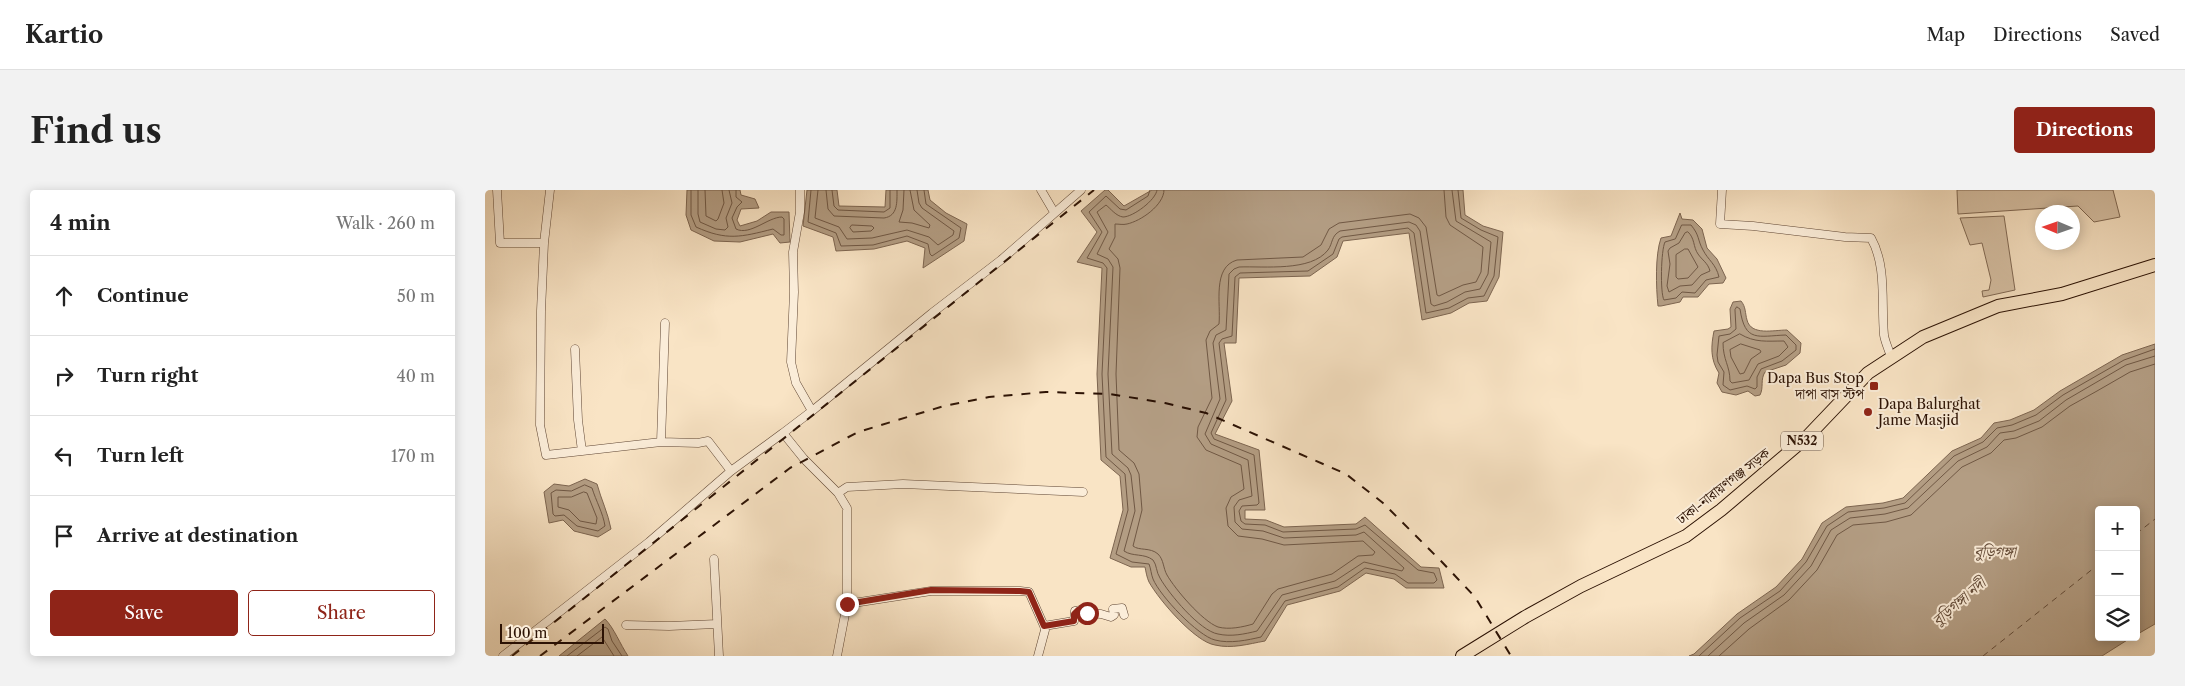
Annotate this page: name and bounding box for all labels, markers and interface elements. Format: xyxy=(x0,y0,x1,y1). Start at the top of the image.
text: Kartio xyxy=(25,20,103,49)
text: Map xyxy=(1926,24,1965,46)
text: Directions xyxy=(1993,24,2082,46)
text: Saved xyxy=(2110,24,2160,46)
button: Directions xyxy=(2014,107,2155,153)
text: Find us xyxy=(30,109,162,152)
north arrow xyxy=(2035,205,2080,250)
text: 4 min xyxy=(50,210,111,235)
text: Walk · 260 m xyxy=(336,213,435,233)
icon: ahead xyxy=(50,282,78,310)
text: Continue xyxy=(97,284,189,307)
text: 50 m xyxy=(397,286,435,306)
icon: right xyxy=(50,362,78,390)
text: Turn right xyxy=(97,364,198,387)
text: 40 m xyxy=(396,366,435,386)
place label: Dapa Bus Stop দাপা বাস স্টপ xyxy=(1767,369,1865,403)
marker: Dapa Bus Stop দাপা বাস স্টপ xyxy=(1868,380,1880,392)
place label: Dapa Balurghat Jame Masjid xyxy=(1876,395,1981,429)
marker: Dapa Balurghat Jame Masjid xyxy=(1862,406,1874,418)
road number: N532 xyxy=(1781,432,1823,450)
icon: left xyxy=(50,442,78,470)
street label: ঢাকা-নারায়ণগঞ্জ সড়ক xyxy=(1672,443,1774,529)
text: Turn left xyxy=(97,444,184,467)
text: 170 m xyxy=(391,446,435,466)
map controls xyxy=(2095,506,2140,641)
button: + xyxy=(2095,506,2140,551)
icon: arrive xyxy=(50,522,78,550)
text: Arrive at destination xyxy=(97,524,298,547)
water label: বুড়িগঙ্গা xyxy=(1974,542,2018,562)
button: − xyxy=(2095,551,2140,596)
water label: বুড়িগঙ্গা নদী xyxy=(1928,572,1991,630)
button: Save xyxy=(50,590,238,636)
button: Share xyxy=(248,590,435,636)
route end xyxy=(836,593,859,616)
button: layers xyxy=(2095,596,2140,641)
route start xyxy=(1076,602,1099,625)
scale bar xyxy=(500,621,604,644)
text: 100 m xyxy=(507,624,547,642)

